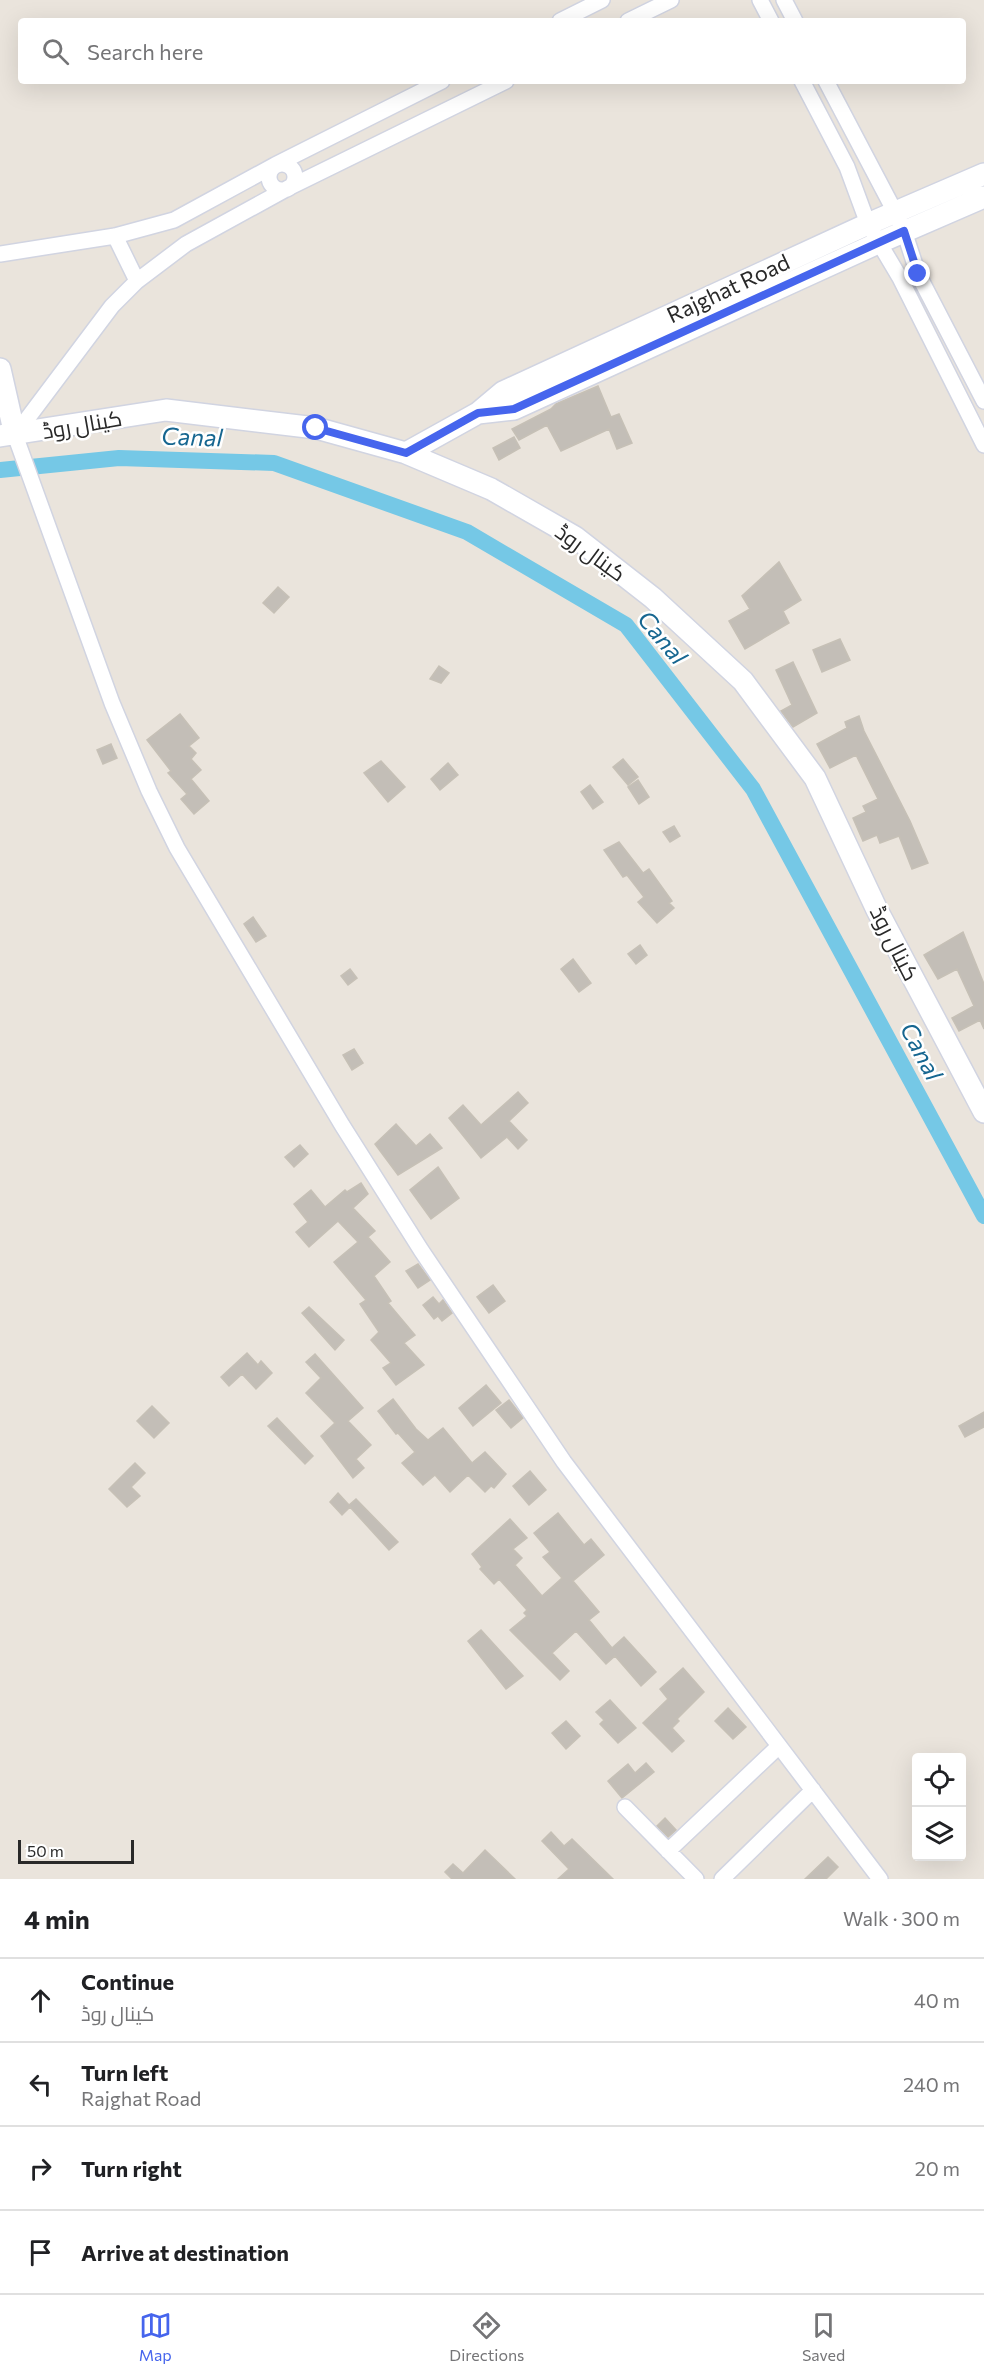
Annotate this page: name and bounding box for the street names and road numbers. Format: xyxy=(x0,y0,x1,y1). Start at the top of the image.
street label: Rajghat Road xyxy=(662,248,794,328)
street label: کینال روڈ xyxy=(40,404,124,444)
street label: کینال روڈ xyxy=(551,517,631,587)
street label: کینال روڈ xyxy=(865,901,925,985)

